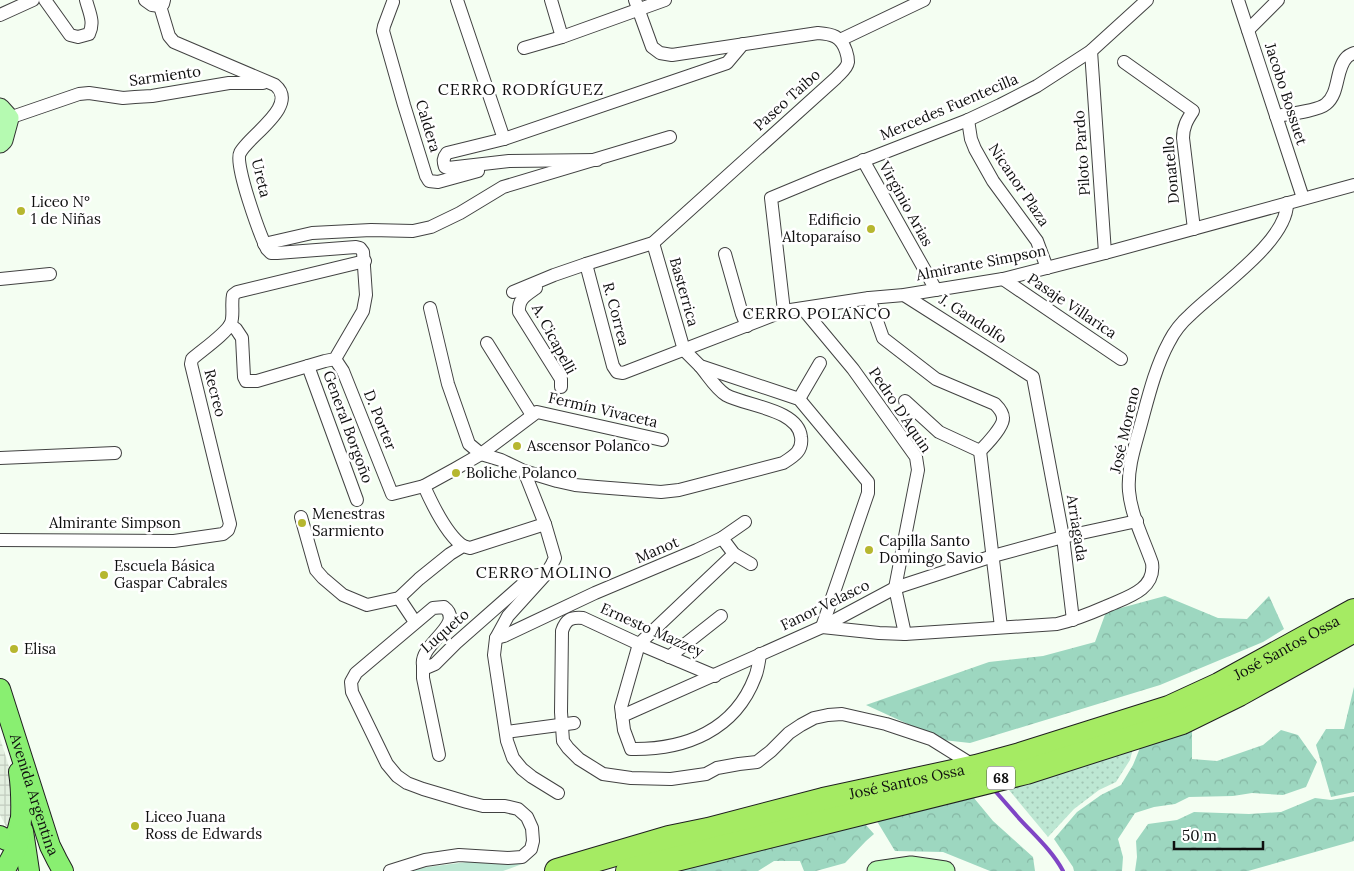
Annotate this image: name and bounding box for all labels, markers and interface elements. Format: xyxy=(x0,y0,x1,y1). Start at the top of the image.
street label: Jacobo Bossuet xyxy=(1261,40,1312,147)
street label: Sarmiento xyxy=(128,61,202,90)
street label: Paseo Taibo xyxy=(749,65,824,135)
street label: Mercedes Fuentecilla xyxy=(877,69,1021,144)
district label: CERRO RODRÍGUEZ xyxy=(438,79,604,99)
street label: Caldera xyxy=(412,97,445,154)
street label: Piloto Pardo xyxy=(1069,109,1094,196)
street label: Donatello xyxy=(1158,135,1183,205)
street label: Nicanor Plaza xyxy=(985,140,1054,230)
street label: Ureta xyxy=(248,157,276,199)
street label: Virginio Arias xyxy=(875,157,938,249)
place label: Liceo N° 1 de Niñas xyxy=(31,192,101,228)
marker: Liceo N° 1 de Niñas xyxy=(15,205,27,217)
place label: Edificio Altoparaíso xyxy=(781,210,861,246)
marker: Edificio Altoparaíso xyxy=(865,223,877,235)
street label: Almirante Simpson xyxy=(913,241,1047,285)
street label: Basterrica xyxy=(666,255,703,329)
street label: Pasaje Villarica xyxy=(1024,269,1121,343)
street label: R. Correa xyxy=(599,280,634,348)
street label: J. Gandolfo xyxy=(935,289,1011,348)
street label: A. Cicapelli xyxy=(528,299,581,377)
district label: CERRO POLANCO xyxy=(743,303,891,323)
street label: Pedro D'Aquin xyxy=(865,363,936,456)
street label: Recreo xyxy=(200,367,231,419)
street label: General Borgoño xyxy=(319,368,378,486)
street label: José Moreno xyxy=(1105,385,1144,476)
street label: D. Porter xyxy=(360,387,401,453)
street label: Fermín Vivaceta xyxy=(547,388,660,431)
place label: Ascensor Polanco xyxy=(526,436,650,455)
marker: Ascensor Polanco xyxy=(511,440,523,452)
place label: Boliche Polanco xyxy=(466,463,577,482)
marker: Boliche Polanco xyxy=(450,467,462,479)
street label: Arriagada xyxy=(1063,492,1092,563)
place label: Menestras Sarmiento xyxy=(312,504,385,540)
street label: Almirante Simpson xyxy=(48,513,181,532)
marker: Menestras Sarmiento xyxy=(296,517,308,529)
place label: Capilla Santo Domingo Savio xyxy=(879,531,983,567)
street label: Manot xyxy=(632,532,681,567)
marker: Capilla Santo Domingo Savio xyxy=(863,544,875,556)
place label: Escuela Básica Gaspar Cabrales xyxy=(114,556,228,592)
district label: CERRO MOLINO xyxy=(476,562,612,582)
marker: Escuela Básica Gaspar Cabrales xyxy=(98,569,110,581)
street label: Fanor Velasco xyxy=(777,575,872,634)
street label: Ernesto Mazzey xyxy=(598,598,707,661)
street label: Luqueto xyxy=(417,604,473,657)
street label: José Santos Ossa xyxy=(1229,611,1343,685)
place label: Elisa xyxy=(24,639,57,658)
marker: Elisa xyxy=(8,643,20,655)
street label: Avenida Argentina xyxy=(6,730,63,859)
street label: José Santos Ossa xyxy=(846,760,966,803)
road number: 68 xyxy=(987,766,1015,790)
place label: Liceo Juana Ross de Edwards xyxy=(145,807,262,843)
scale bar xyxy=(1174,818,1263,850)
marker: Liceo Juana Ross de Edwards xyxy=(129,820,141,832)
text: 50 m xyxy=(1182,826,1217,845)

